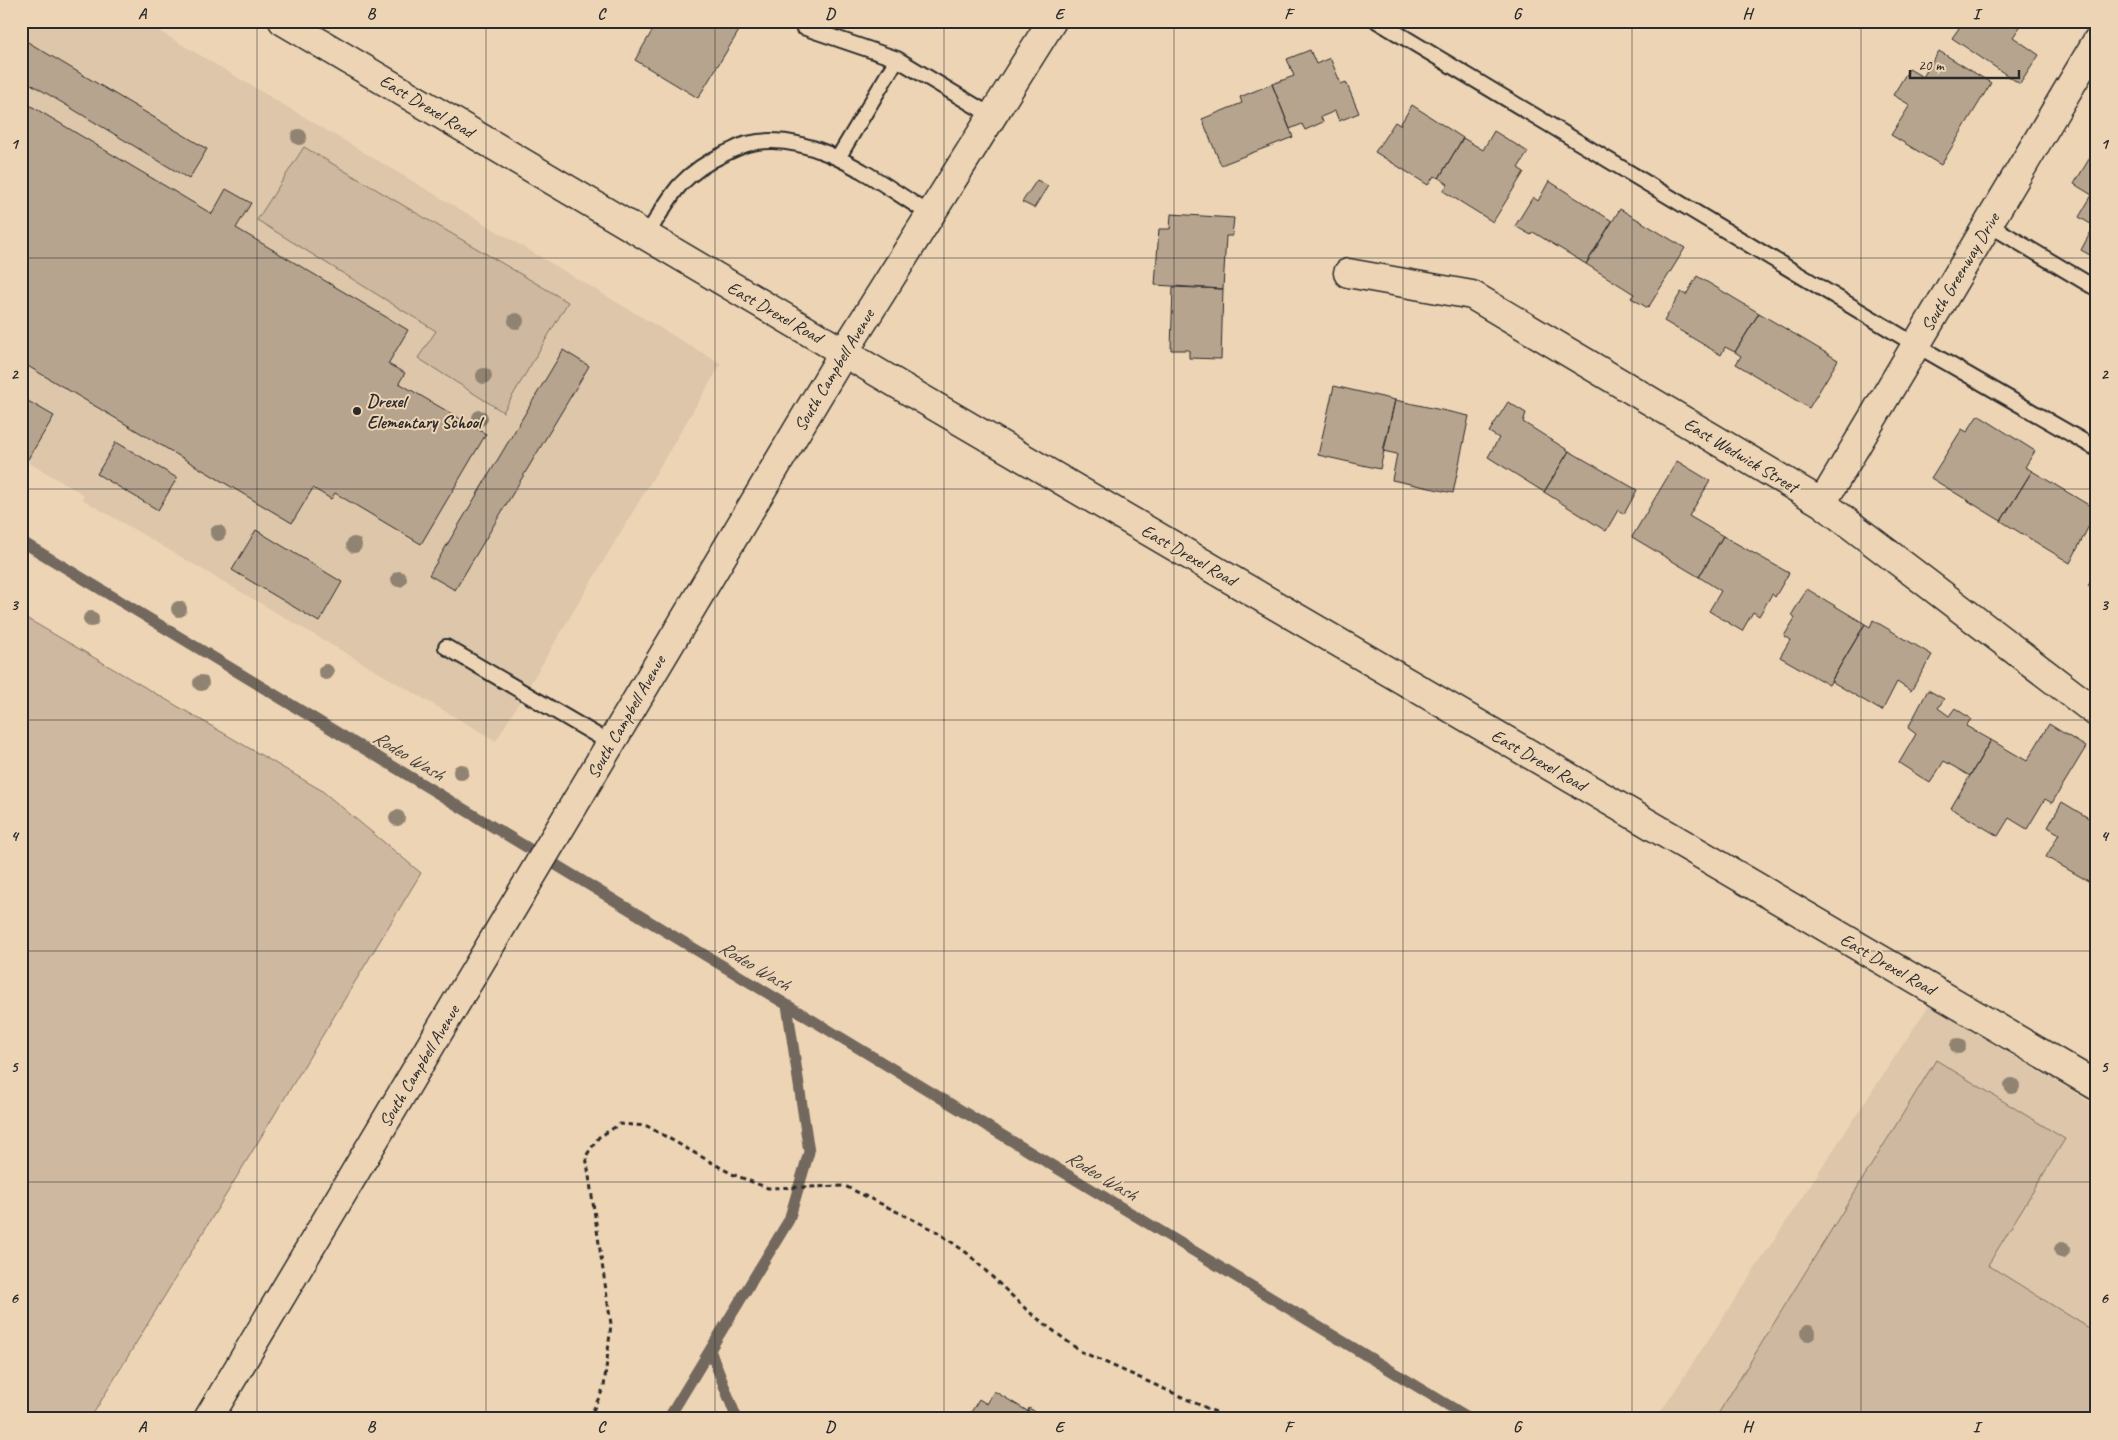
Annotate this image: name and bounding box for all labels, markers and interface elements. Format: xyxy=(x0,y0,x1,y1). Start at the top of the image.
text: A xyxy=(138,4,148,24)
text: B xyxy=(367,4,377,24)
text: C xyxy=(597,4,607,24)
text: D xyxy=(825,4,836,24)
text: E xyxy=(1055,4,1066,24)
text: F xyxy=(1284,4,1295,24)
text: G xyxy=(1513,4,1523,24)
text: H xyxy=(1742,4,1754,24)
text: I xyxy=(1973,4,1983,24)
scale bar xyxy=(1910,48,2019,80)
text: 20 m xyxy=(1918,56,1945,75)
street label: East Drexel Road xyxy=(376,69,481,144)
text: 1 xyxy=(10,134,19,154)
text: 1 xyxy=(2100,134,2109,154)
street label: South Greenway Drive xyxy=(1916,208,2005,335)
street label: East Drexel Road xyxy=(724,276,829,350)
street label: South Campbell Avenue xyxy=(789,304,880,435)
text: 2 xyxy=(10,364,19,384)
text: 2 xyxy=(2100,364,2109,384)
place label: Drexel Elementary School xyxy=(367,390,485,433)
marker: Drexel Elementary School xyxy=(351,405,363,417)
street label: East Wedwick Street xyxy=(1680,412,1804,499)
street label: East Drexel Road xyxy=(1138,519,1243,593)
text: 3 xyxy=(10,595,19,615)
text: 3 xyxy=(2100,595,2109,615)
street label: South Campbell Avenue xyxy=(582,651,671,783)
street label: East Drexel Road xyxy=(1488,724,1593,798)
water label: Rodeo Wash xyxy=(369,725,450,787)
text: 4 xyxy=(10,826,19,846)
text: 4 xyxy=(2100,826,2109,846)
street label: East Drexel Road xyxy=(1837,928,1942,1002)
water label: Rodeo Wash xyxy=(715,935,796,997)
street label: South Campbell Avenue xyxy=(374,1000,465,1131)
text: 5 xyxy=(11,1057,20,1077)
text: 5 xyxy=(2101,1057,2110,1077)
water label: Rodeo Wash xyxy=(1062,1145,1143,1207)
text: 6 xyxy=(10,1288,19,1308)
text: 6 xyxy=(2100,1288,2109,1308)
text: A xyxy=(138,1417,148,1437)
text: B xyxy=(367,1417,377,1437)
text: C xyxy=(597,1417,607,1437)
text: D xyxy=(825,1417,836,1437)
text: E xyxy=(1055,1417,1066,1437)
text: F xyxy=(1284,1417,1295,1437)
text: G xyxy=(1513,1417,1523,1437)
text: H xyxy=(1742,1417,1754,1437)
text: I xyxy=(1973,1417,1983,1437)

